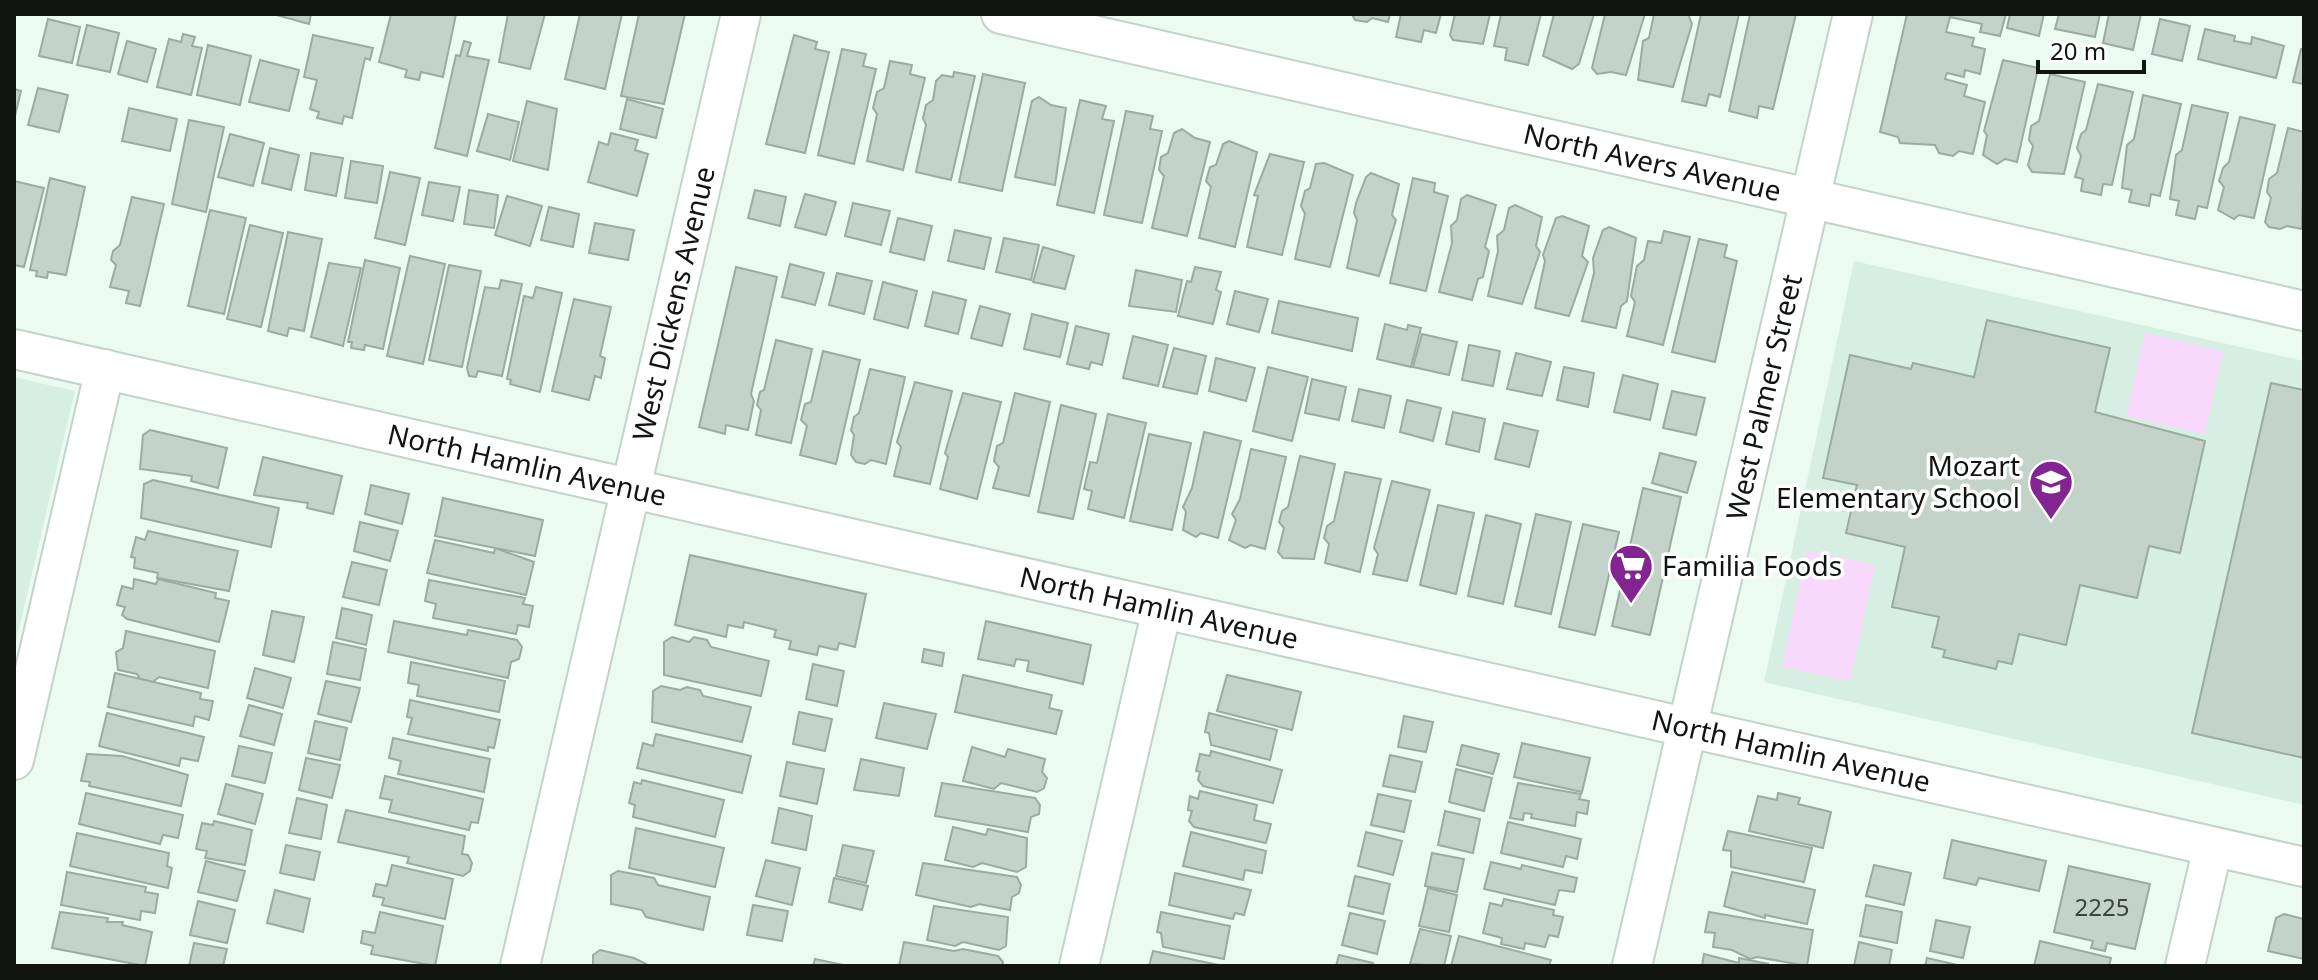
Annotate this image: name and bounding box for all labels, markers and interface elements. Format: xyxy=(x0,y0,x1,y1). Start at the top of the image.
scale bar xyxy=(2038,24,2144,74)
text: 20 m xyxy=(2050,34,2106,67)
street label: North Avers Avenue xyxy=(1520,114,1785,209)
street label: West Dickens Avenue xyxy=(623,163,723,444)
street label: West Palmer Street xyxy=(1716,270,1810,523)
street label: North Hamlin Avenue xyxy=(384,414,670,514)
place label: Mozart Elementary School xyxy=(1776,446,2020,516)
school or university icon: Mozart Elementary School xyxy=(2027,458,2075,521)
supermarket icon: Familia Foods xyxy=(1607,542,1655,605)
place label: Familia Foods xyxy=(1662,546,1842,584)
street label: North Hamlin Avenue xyxy=(1016,557,1302,657)
street label: North Hamlin Avenue xyxy=(1648,700,1934,800)
house number: 2225 xyxy=(2075,890,2129,923)

